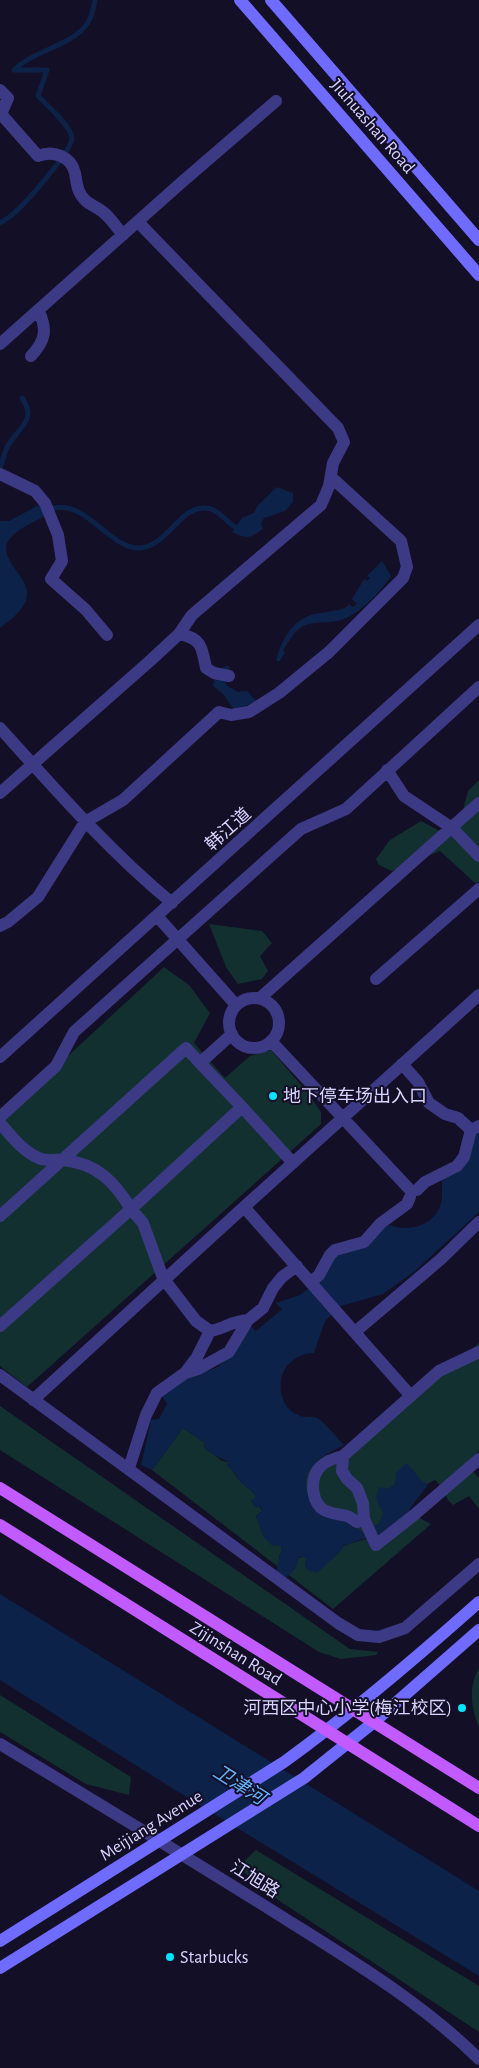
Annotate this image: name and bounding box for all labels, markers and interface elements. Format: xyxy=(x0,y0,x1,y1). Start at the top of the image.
street label: Jiuhuashan Road xyxy=(327,76,418,177)
street label: 韩江道 xyxy=(201,804,255,854)
place label: 地下停车场出入口 xyxy=(283,1086,427,1106)
marker: 地下停车场出入口 xyxy=(267,1090,279,1102)
street label: Zijinshan Road xyxy=(186,1619,285,1689)
place label: 河西区中心小学(梅江校区) xyxy=(243,1698,452,1718)
marker: 河西区中心小学(梅江校区) xyxy=(456,1702,468,1714)
water label: 卫津河 xyxy=(210,1761,272,1811)
street label: Meijiang Avenue xyxy=(97,1787,206,1865)
street label: 江旭路 xyxy=(227,1856,283,1902)
place label: Starbucks xyxy=(180,1949,248,1967)
marker: Starbucks xyxy=(164,1951,176,1963)

